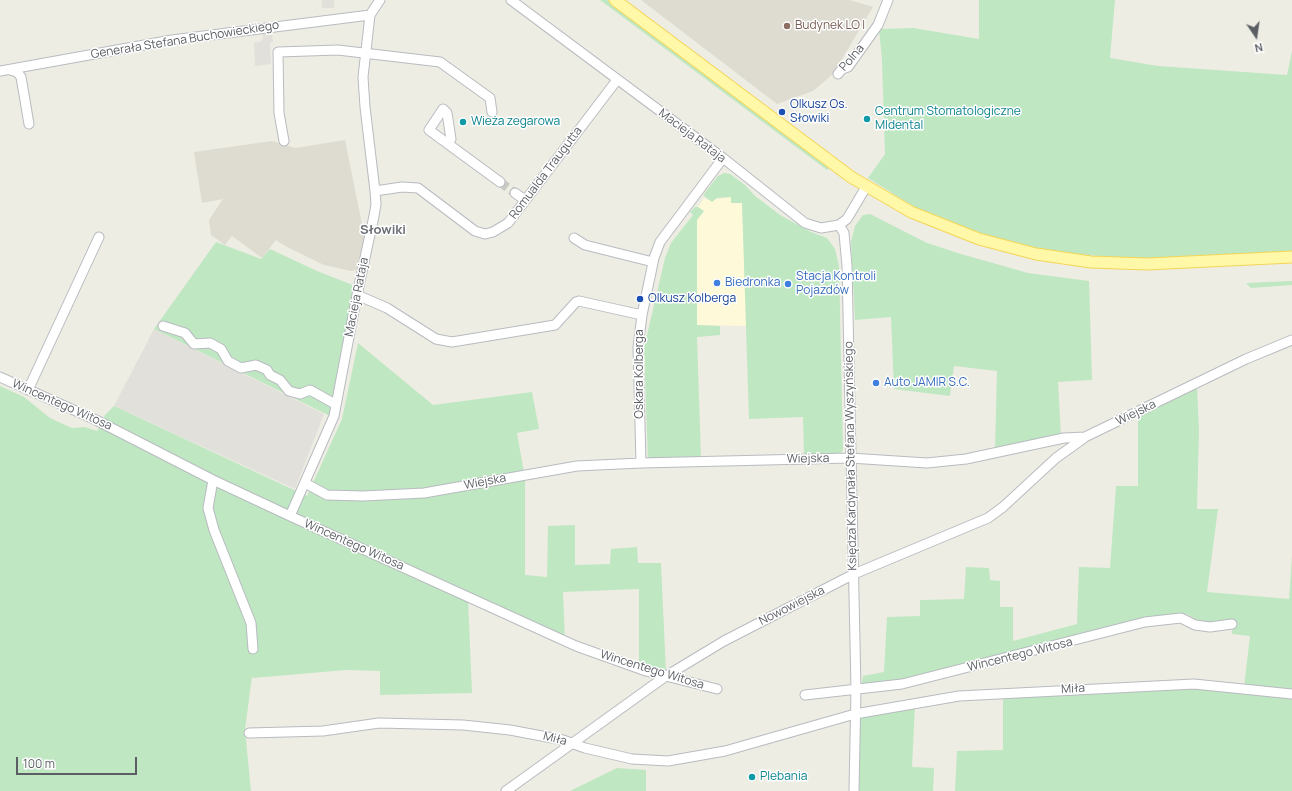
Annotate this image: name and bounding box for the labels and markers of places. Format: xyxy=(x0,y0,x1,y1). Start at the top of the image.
place label: Budynek LO I xyxy=(795,19,865,33)
marker: Budynek LO I xyxy=(782,21,792,31)
place label: Olkusz Os. Słowiki xyxy=(790,98,848,126)
place label: Centrum Stomatologiczne MIdental xyxy=(875,105,1021,133)
marker: Olkusz Os. Słowiki xyxy=(777,107,787,117)
marker: Centrum Stomatologiczne MIdental xyxy=(862,114,872,124)
place label: Wieża zegarowa xyxy=(471,115,560,129)
marker: Wieża zegarowa xyxy=(458,117,468,127)
place label: Stacja Kontroli Pojazdów xyxy=(796,270,876,298)
place label: Biedronka xyxy=(725,276,780,290)
marker: Biedronka xyxy=(712,278,722,288)
marker: Stacja Kontroli Pojazdów xyxy=(783,279,793,289)
place label: Olkusz Kolberga xyxy=(648,292,736,306)
marker: Olkusz Kolberga xyxy=(635,294,645,304)
place label: Auto JAMIR S.C. xyxy=(884,376,970,390)
marker: Auto JAMIR S.C. xyxy=(871,378,881,388)
place label: Plebania xyxy=(760,770,807,784)
marker: Plebania xyxy=(747,772,757,782)

